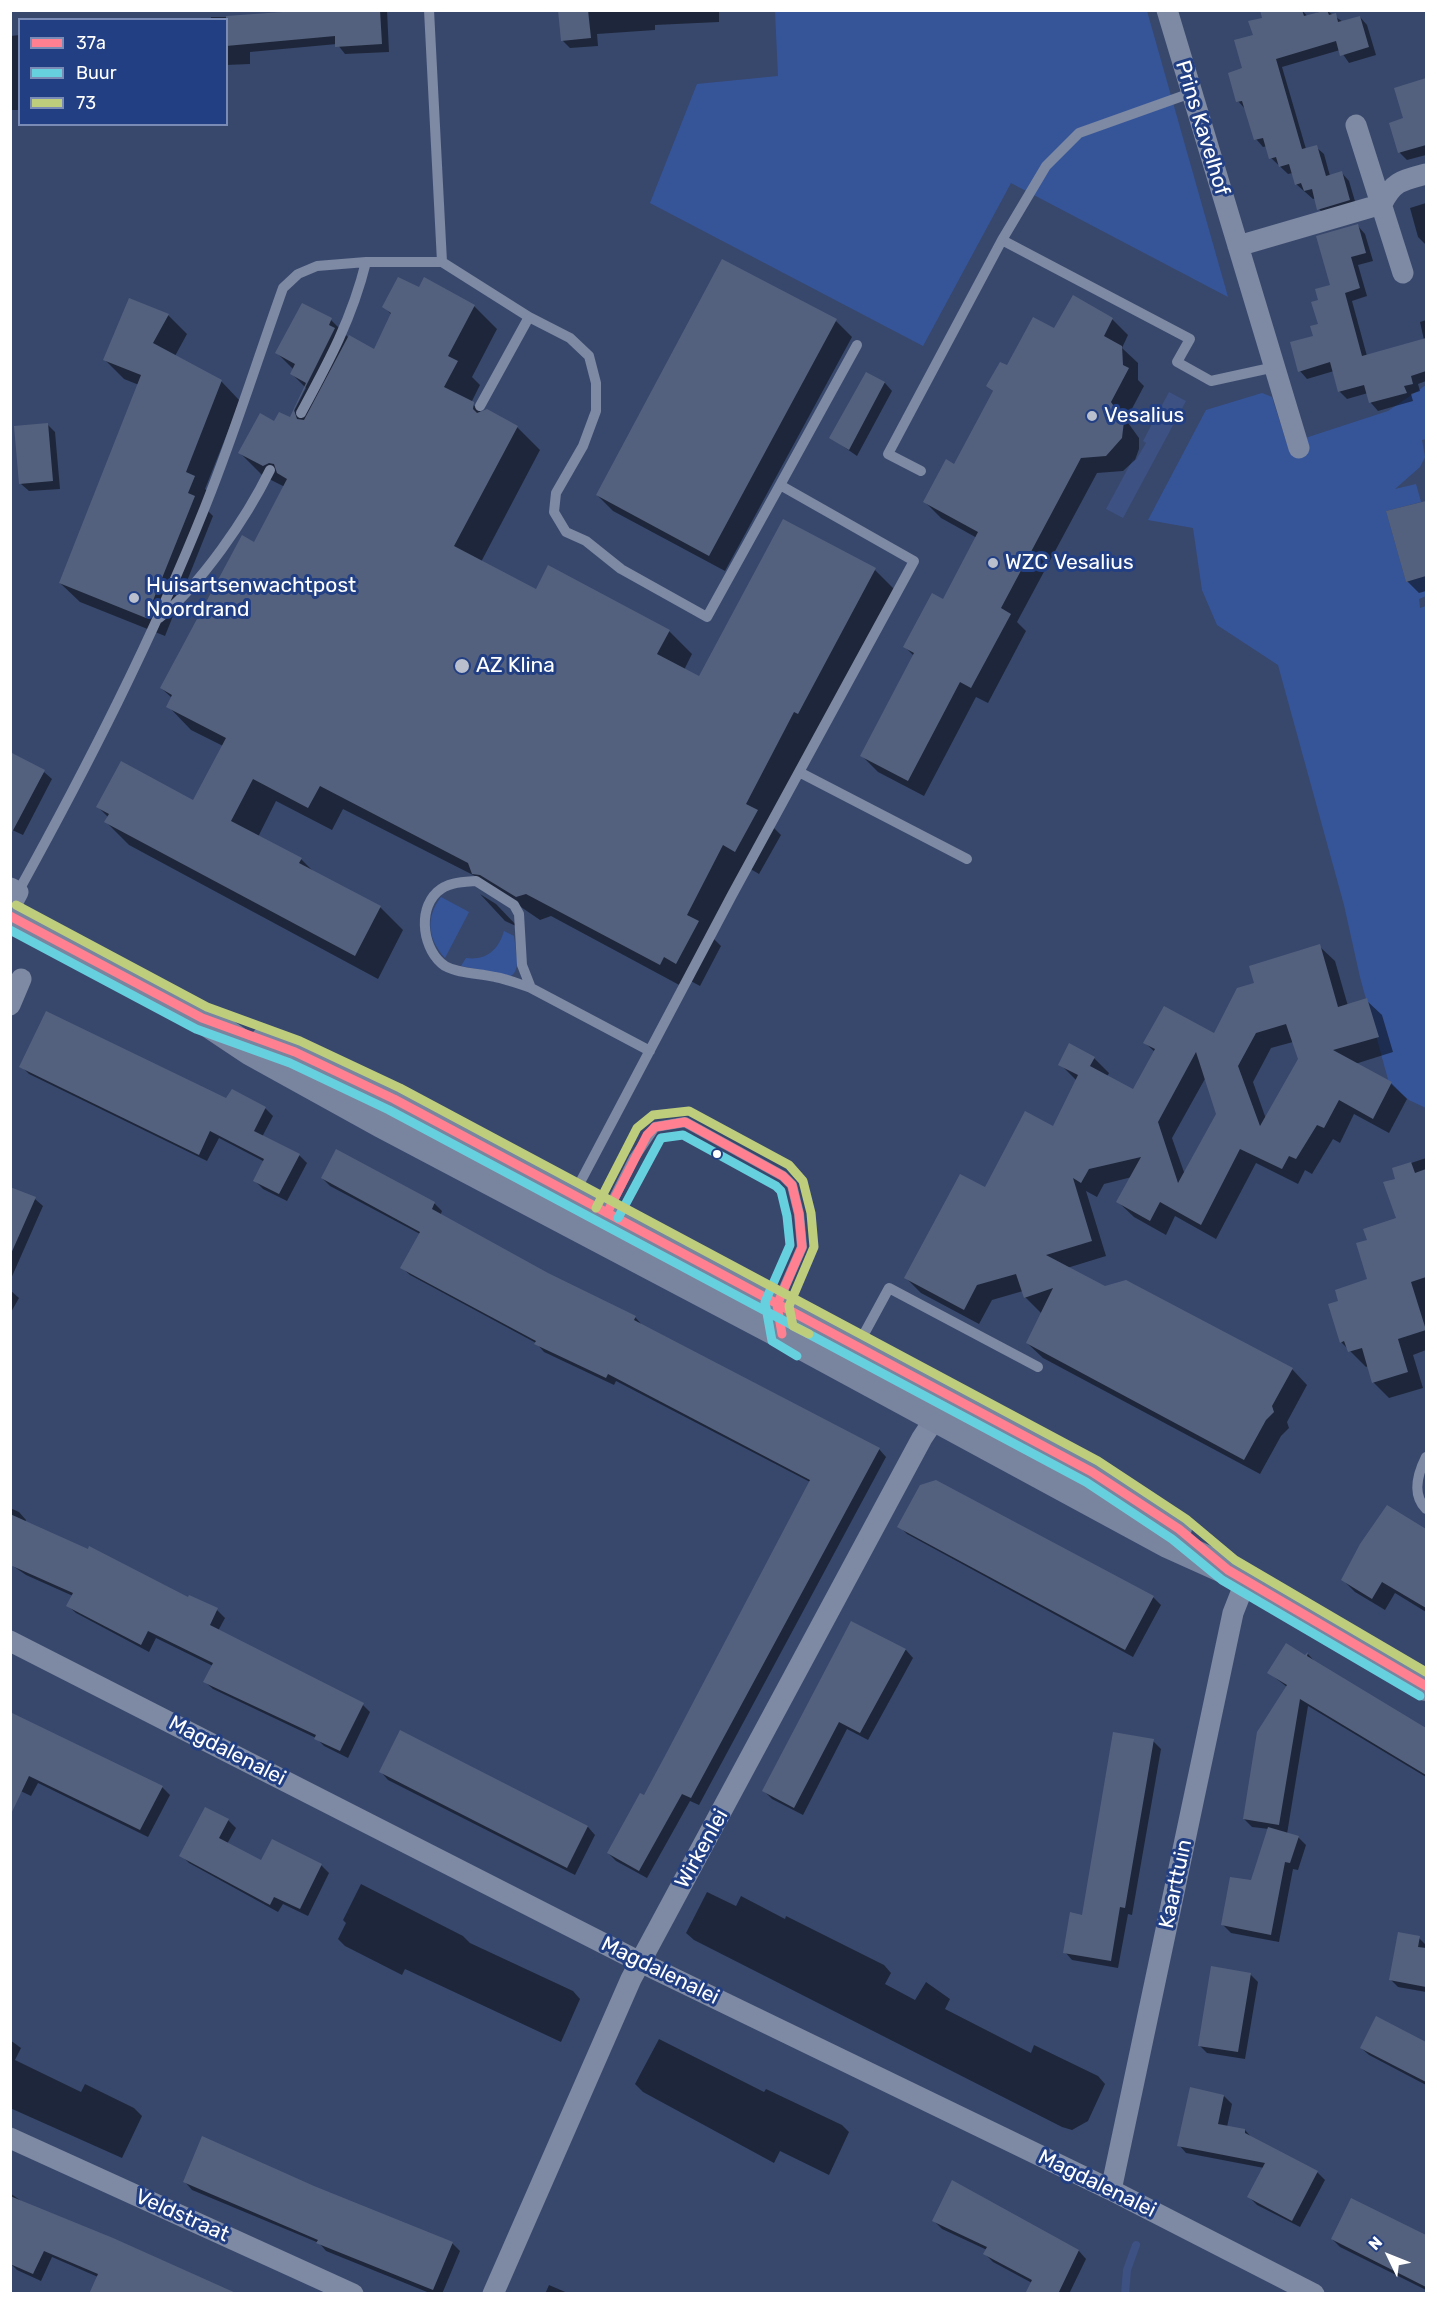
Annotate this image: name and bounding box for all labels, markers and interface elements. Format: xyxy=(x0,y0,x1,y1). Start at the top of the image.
legend xyxy=(18,18,228,126)
text: 37a xyxy=(76,32,106,54)
street label: Prins Kavelhof xyxy=(1170,57,1234,199)
text: Buur xyxy=(76,62,117,84)
text: 73 xyxy=(76,92,96,114)
place label: Vesalius xyxy=(1104,403,1184,429)
marker: Vesalius xyxy=(1085,409,1099,423)
place label: WZC Vesalius xyxy=(1005,550,1134,576)
marker: WZC Vesalius xyxy=(986,556,1000,570)
place label: Huisartsenwachtpost Noordrand xyxy=(146,573,356,623)
marker: Huisartsenwachtpost Noordrand xyxy=(127,591,141,605)
place label: AZ Klina xyxy=(476,653,555,679)
marker: AZ Klina xyxy=(453,657,471,675)
unlabelled marker xyxy=(711,1148,723,1160)
street label: Magdalenalei xyxy=(164,1711,290,1791)
street label: Wirkenlei xyxy=(670,1805,734,1893)
street label: Kaarttuin xyxy=(1154,1837,1198,1931)
street label: Magdalenalei xyxy=(597,1932,723,2010)
street label: Magdalenalei xyxy=(1034,2145,1160,2223)
street label: Veldstraat xyxy=(131,2184,233,2248)
north arrow xyxy=(1359,2226,1419,2286)
text: N xyxy=(1365,2233,1386,2254)

